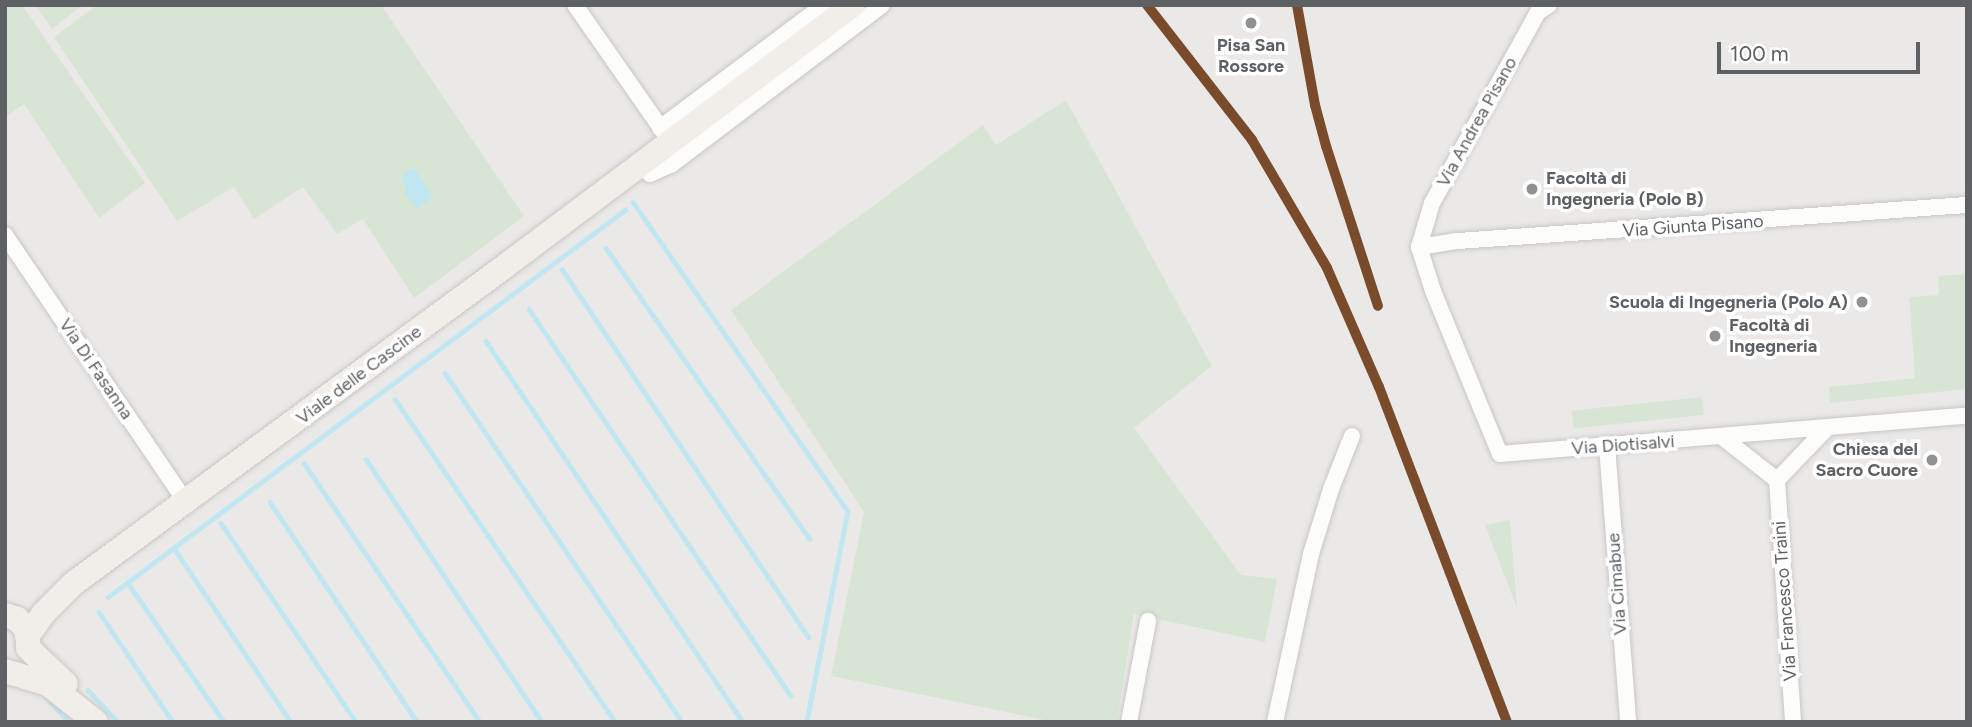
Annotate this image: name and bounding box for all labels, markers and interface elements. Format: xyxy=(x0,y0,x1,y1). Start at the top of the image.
marker: Pisa San Rossore xyxy=(1241,13,1261,33)
scale bar xyxy=(1720,28,1923,72)
place label: Pisa San Rossore xyxy=(1217,35,1285,78)
text: 100 m xyxy=(1730,41,1789,66)
street label: Via Andrea Pisano xyxy=(1432,53,1522,191)
place label: Facoltà di Ingegneria (Polo B) xyxy=(1546,168,1704,210)
marker: Facoltà di Ingegneria (Polo B) xyxy=(1524,181,1540,197)
street label: Via Giunta Pisano xyxy=(1622,210,1764,242)
place label: Scuola di Ingegneria (Polo A) xyxy=(1609,291,1848,313)
marker: Scuola di Ingegneria (Polo A) xyxy=(1854,294,1870,310)
street label: Via Di Fasanna xyxy=(54,314,138,424)
place label: Facoltà di Ingegneria xyxy=(1729,315,1817,358)
street label: Viale delle Cascine xyxy=(292,321,426,429)
marker: Facoltà di Ingegneria xyxy=(1707,328,1723,344)
street label: Via Diotisalvi xyxy=(1571,431,1675,459)
place label: Chiesa del Sacro Cuore xyxy=(1816,439,1918,482)
marker: Chiesa del Sacro Cuore xyxy=(1924,452,1940,468)
street label: Via Francesco Traini xyxy=(1769,520,1801,682)
street label: Via Cimabue xyxy=(1603,532,1631,636)

